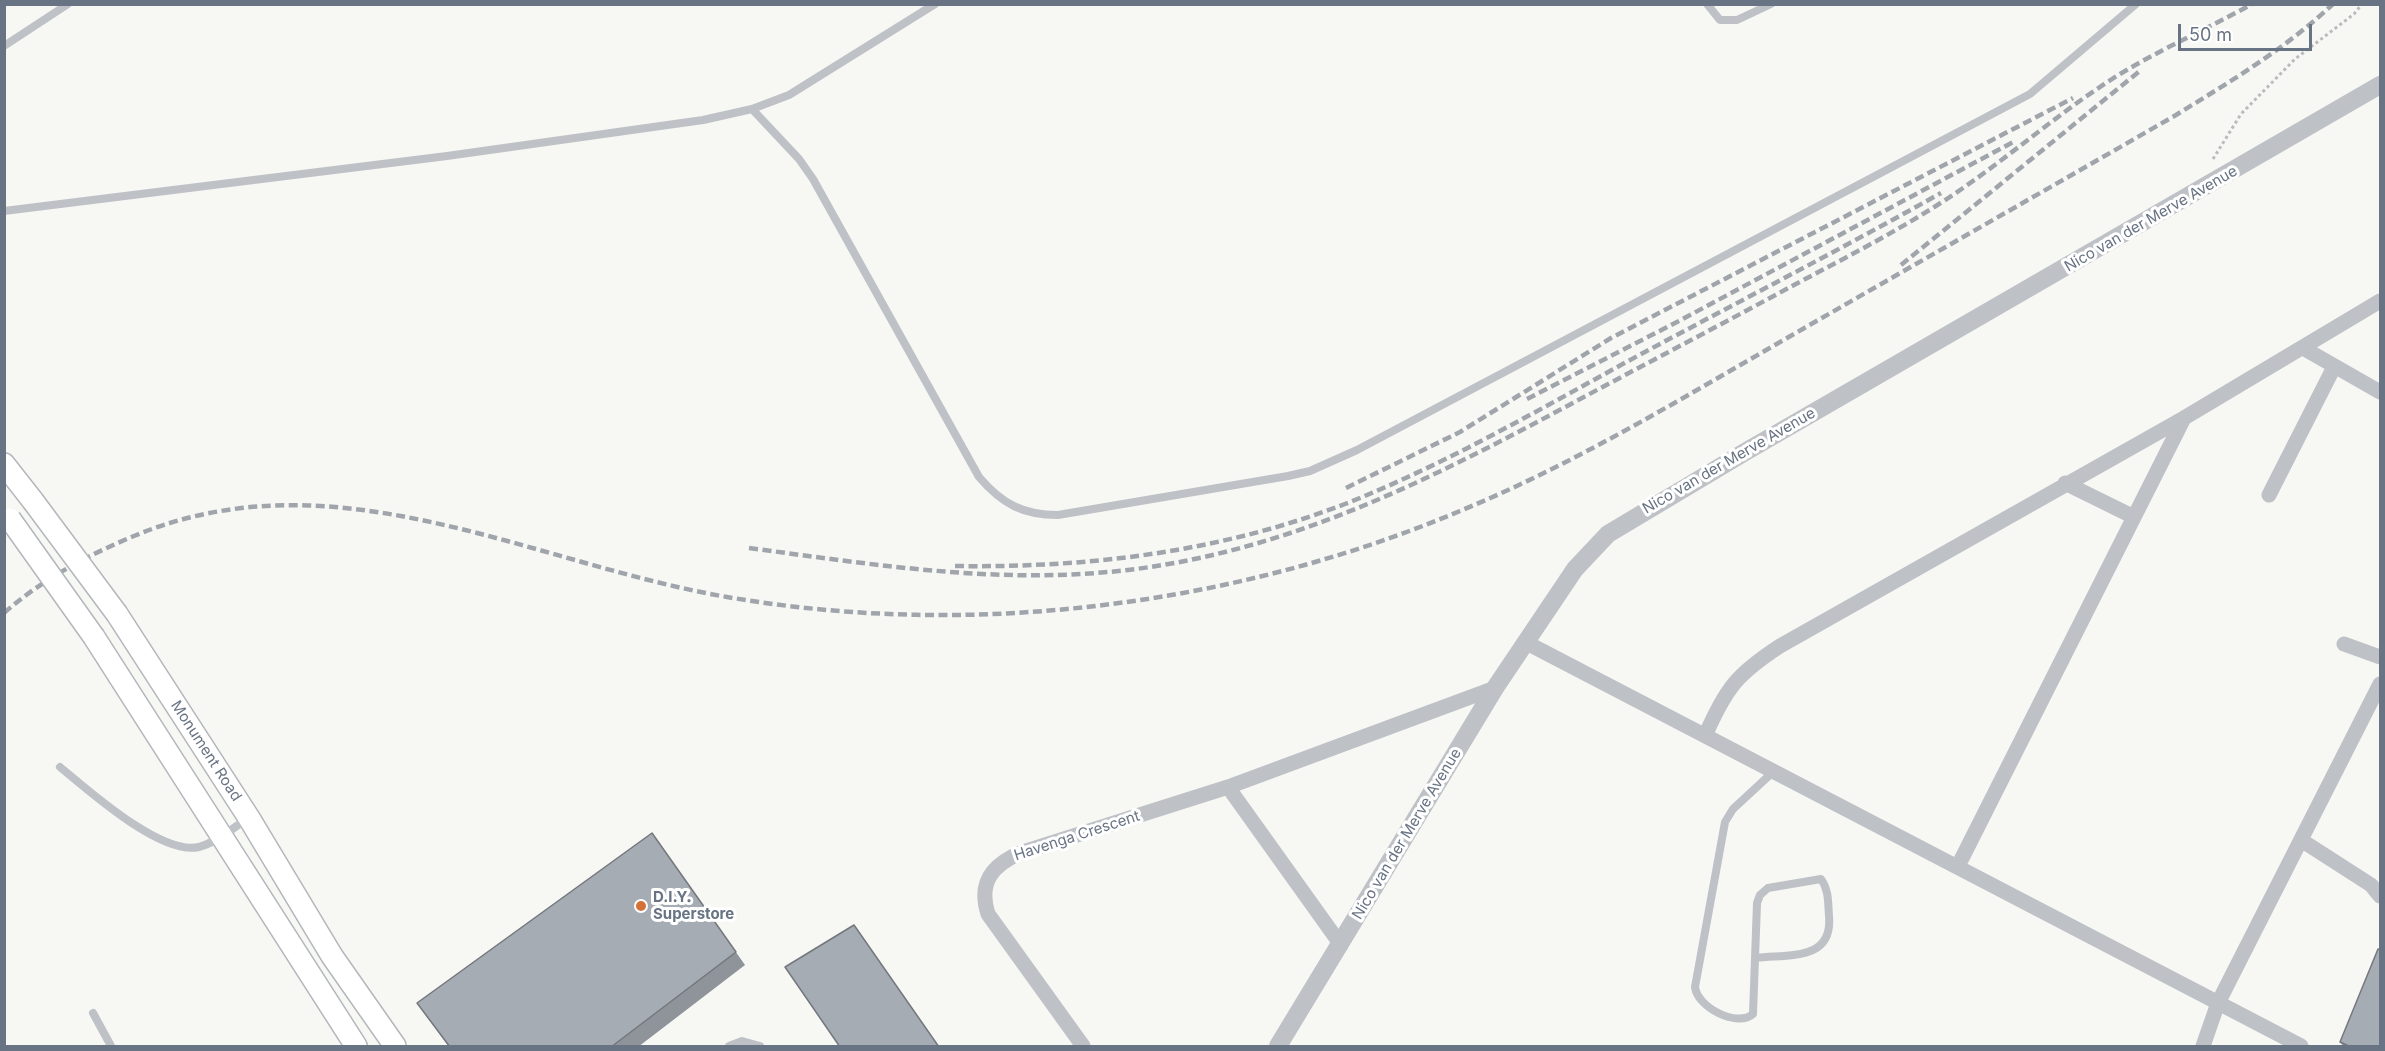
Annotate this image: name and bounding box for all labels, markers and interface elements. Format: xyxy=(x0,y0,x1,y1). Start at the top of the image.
scale bar xyxy=(2181,12,2314,50)
text: 50 m xyxy=(2189,24,2232,45)
street label: Nico van der Merve Avenue xyxy=(2061,162,2241,276)
street label: Nico van der Merve Avenue xyxy=(1639,404,1819,518)
street label: Monument Road xyxy=(167,697,245,805)
street label: Nico van der Merve Avenue xyxy=(1349,745,1465,923)
street label: Havenga Crescent xyxy=(1012,807,1142,865)
place label: D.I.Y. Superstore xyxy=(653,888,734,923)
marker: D.I.Y. Superstore xyxy=(634,899,648,913)

